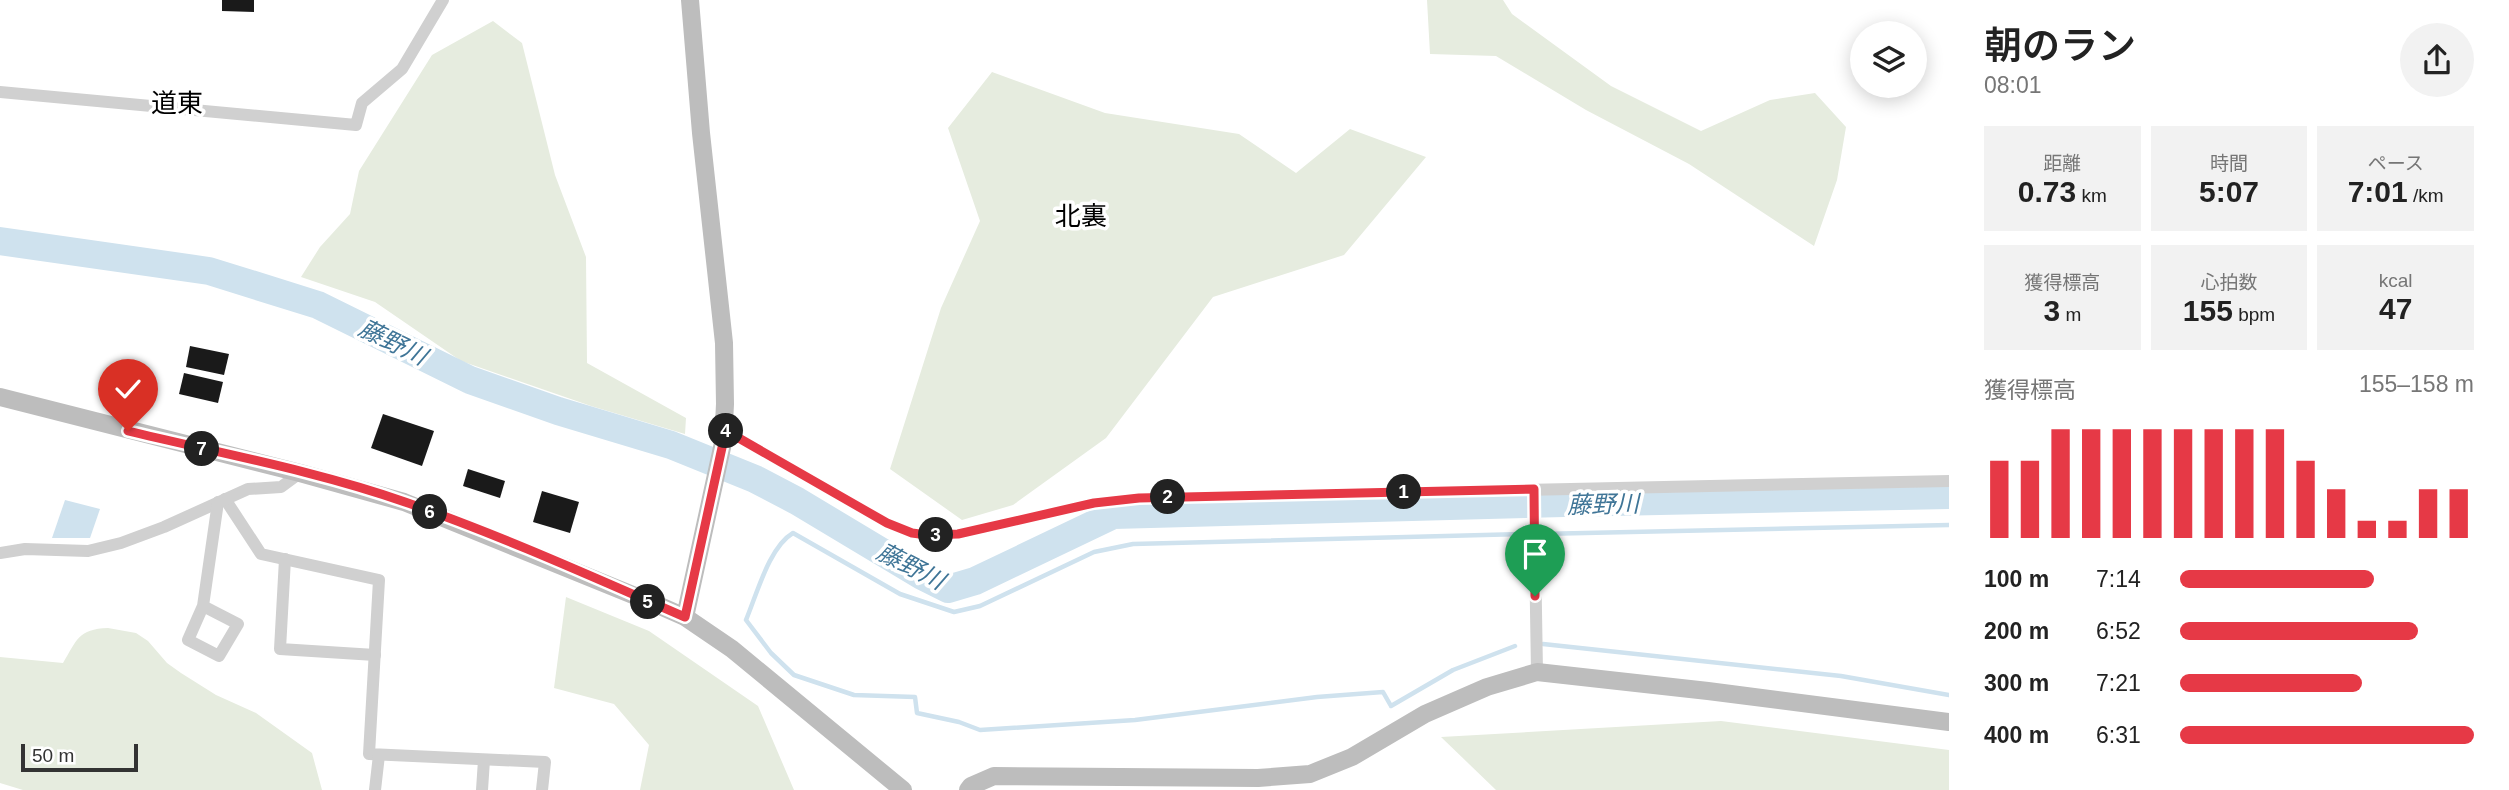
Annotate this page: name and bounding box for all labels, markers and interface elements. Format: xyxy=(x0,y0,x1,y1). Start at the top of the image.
map controls xyxy=(1850,21,1927,98)
button: layers xyxy=(1850,21,1927,98)
button: share xyxy=(2400,23,2474,97)
text: 朝のラン xyxy=(1984,25,2136,67)
text: 08:01 xyxy=(1984,72,2042,98)
district label: 道東 xyxy=(151,88,203,118)
text: 距離 xyxy=(2043,153,2081,174)
text: 時間 xyxy=(2210,153,2248,174)
text: ペース xyxy=(2368,153,2424,174)
text: 0.73 xyxy=(2018,175,2076,208)
text: 5:07 xyxy=(2199,175,2259,208)
text: 7:01 xyxy=(2348,175,2408,208)
text: km xyxy=(2076,185,2107,206)
text: /km xyxy=(2408,185,2444,206)
district label: 北裏 xyxy=(1055,201,1107,231)
text: kcal xyxy=(2379,270,2413,291)
text: 獲得標高 xyxy=(2024,272,2100,293)
text: 心拍数 xyxy=(2200,272,2258,293)
text: 47 xyxy=(2379,292,2412,325)
text: 3 xyxy=(2043,294,2060,327)
text: 155 xyxy=(2183,294,2233,327)
text: m xyxy=(2060,304,2081,325)
text: bpm xyxy=(2233,304,2275,325)
water label: 藤野川 xyxy=(355,314,434,371)
pin xyxy=(98,359,158,431)
icon: check xyxy=(109,370,147,408)
text: 155–158 m xyxy=(2359,371,2474,397)
text: 獲得標高 xyxy=(1984,377,2076,403)
pin: 4 xyxy=(708,414,744,448)
text: 4 xyxy=(720,420,731,441)
pin: 7 xyxy=(184,432,220,466)
text: 7 xyxy=(196,438,207,459)
pin: 1 xyxy=(1386,475,1422,510)
pin: 2 xyxy=(1150,480,1186,514)
text: 1 xyxy=(1398,481,1409,502)
text: 2 xyxy=(1162,486,1173,507)
water label: 藤野川 xyxy=(1567,490,1642,518)
pin: 6 xyxy=(412,494,448,530)
text: 6 xyxy=(424,501,435,522)
pin: 3 xyxy=(918,518,954,552)
text: 3 xyxy=(930,524,941,545)
pin xyxy=(1505,524,1565,596)
icon: arrive xyxy=(1516,535,1554,573)
water label: 藤野川 xyxy=(873,538,952,596)
text: 100 m xyxy=(1984,566,2049,592)
text: 7:14 xyxy=(2096,566,2141,592)
pin: 5 xyxy=(630,584,666,620)
text: 5 xyxy=(642,591,653,612)
text: 200 m xyxy=(1984,618,2049,644)
text: 6:52 xyxy=(2096,618,2141,644)
text: 300 m xyxy=(1984,670,2049,696)
text: 7:21 xyxy=(2096,670,2141,696)
text: 400 m xyxy=(1984,722,2049,748)
text: 6:31 xyxy=(2096,722,2141,748)
scale bar xyxy=(21,741,138,773)
text: 50 m xyxy=(32,745,74,766)

